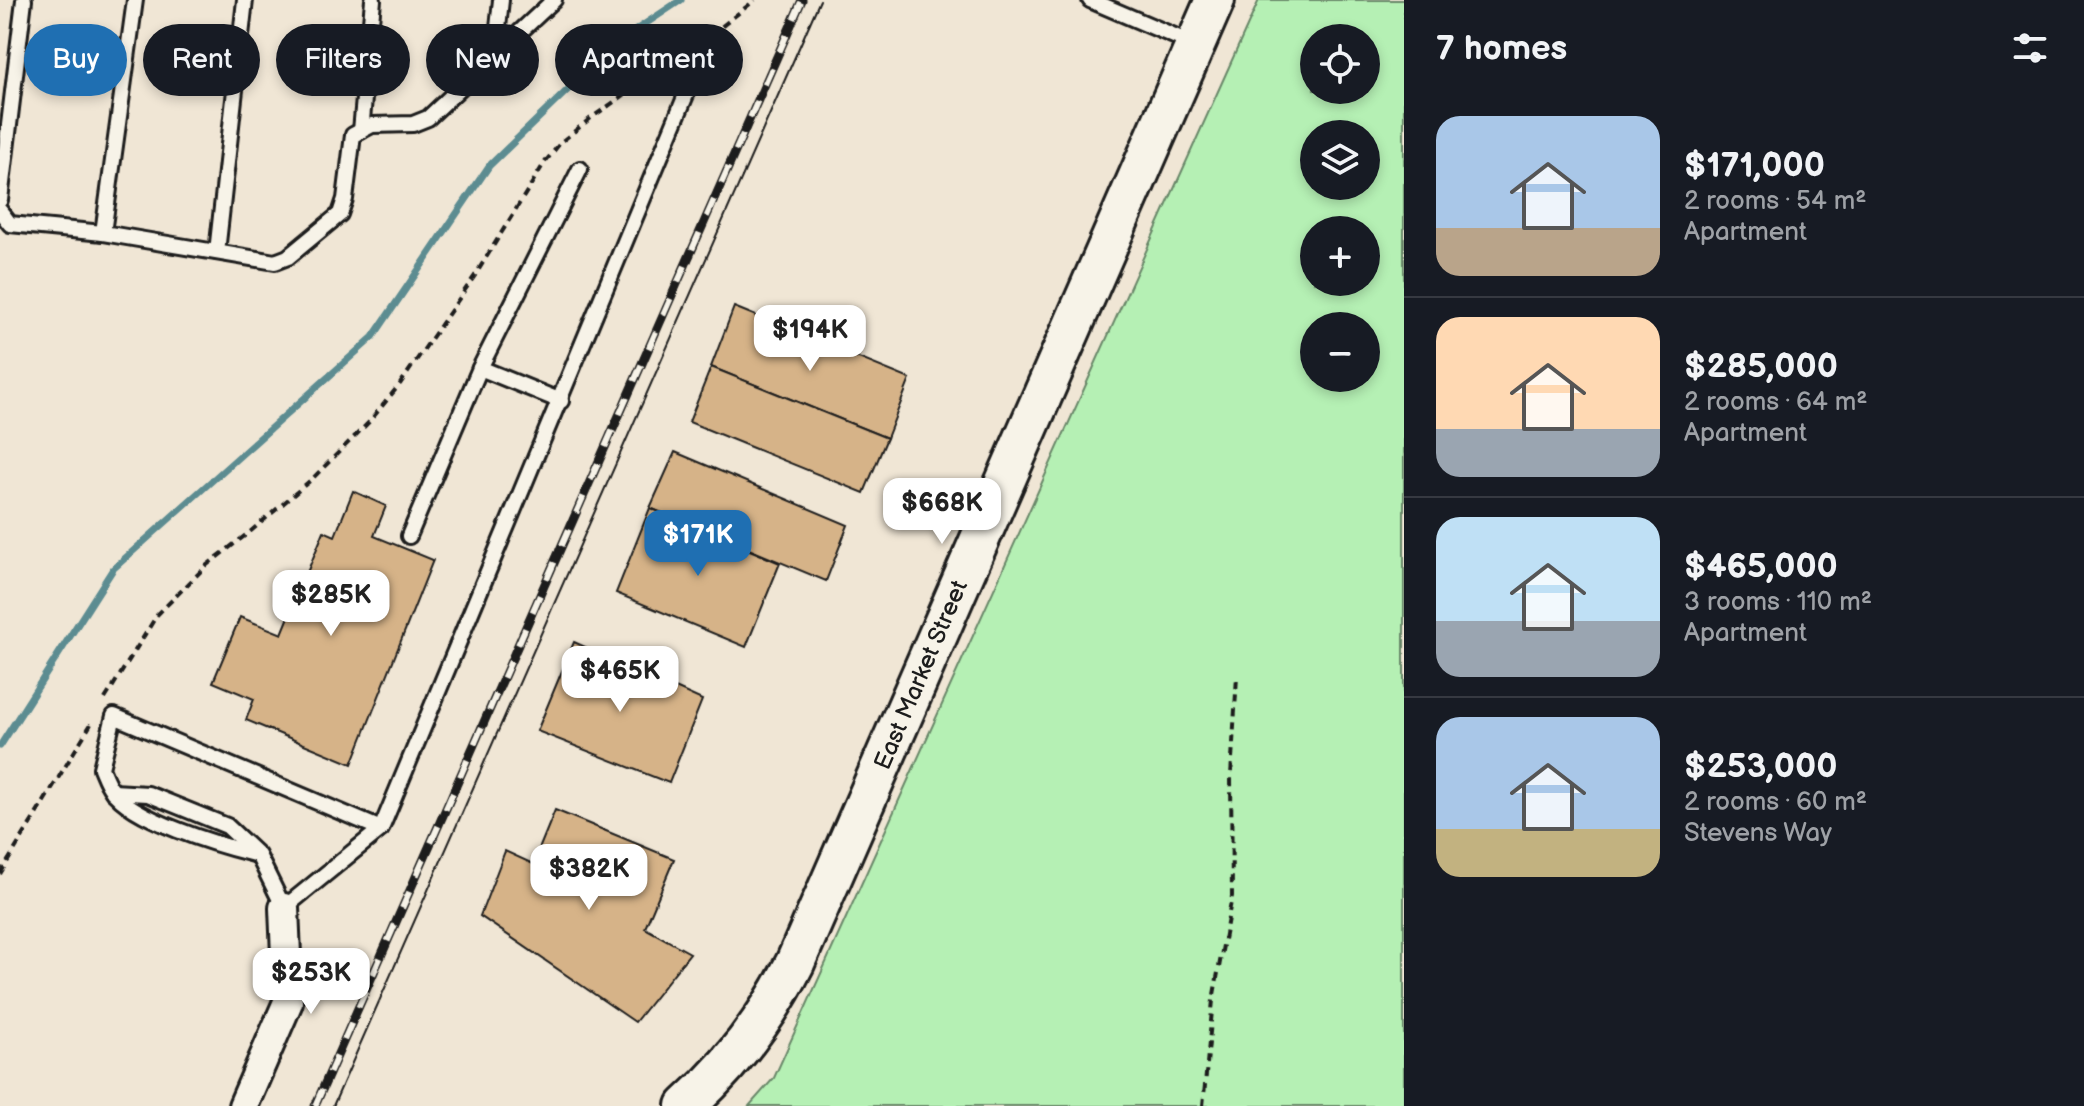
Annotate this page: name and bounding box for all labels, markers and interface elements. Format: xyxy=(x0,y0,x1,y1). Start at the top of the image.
chip: Buy xyxy=(24,24,127,96)
chip: Rent xyxy=(143,24,260,96)
chip: Filters xyxy=(276,24,410,96)
chip: New xyxy=(426,24,539,96)
chip: Apartment xyxy=(555,24,743,96)
map controls xyxy=(1300,24,1380,392)
button: locate xyxy=(1300,24,1380,104)
icon: filters xyxy=(2008,26,2052,70)
text: 7 homes xyxy=(1436,28,1567,69)
button: layers xyxy=(1300,120,1380,200)
text: $171,000 xyxy=(1684,145,1825,186)
icon: home xyxy=(1500,148,1596,244)
text: 2 rooms · 54 m² xyxy=(1684,186,1867,217)
button: + xyxy=(1300,216,1380,296)
text: Apartment xyxy=(1684,217,1807,248)
pin: $194K xyxy=(754,305,866,373)
button: − xyxy=(1300,312,1380,392)
text: $194K xyxy=(772,315,848,346)
text: $285,000 xyxy=(1684,346,1838,387)
icon: home xyxy=(1500,349,1596,445)
text: 2 rooms · 64 m² xyxy=(1684,387,1868,418)
text: Apartment xyxy=(1684,418,1807,449)
pin: $668K xyxy=(886,478,998,546)
text: $668K xyxy=(901,488,983,519)
pin: $171K xyxy=(642,510,754,578)
text: $171K xyxy=(662,520,734,551)
text: $465,000 xyxy=(1684,546,1838,587)
icon: home xyxy=(1500,549,1596,645)
pin: $285K xyxy=(275,570,387,638)
street label: East Market Street xyxy=(868,575,974,774)
text: $285K xyxy=(290,580,372,611)
text: 3 rooms · 110 m² xyxy=(1684,587,1872,618)
text: Apartment xyxy=(1684,618,1807,649)
pin: $465K xyxy=(564,646,676,714)
text: $465K xyxy=(580,656,660,687)
text: $253,000 xyxy=(1684,746,1837,787)
icon: home xyxy=(1500,749,1596,845)
text: 2 rooms · 60 m² xyxy=(1684,787,1867,818)
text: Stevens Way xyxy=(1684,818,1832,849)
pin: $382K xyxy=(533,844,645,912)
text: $382K xyxy=(548,854,630,885)
pin: $253K xyxy=(255,948,367,1016)
text: $253K xyxy=(271,958,351,989)

